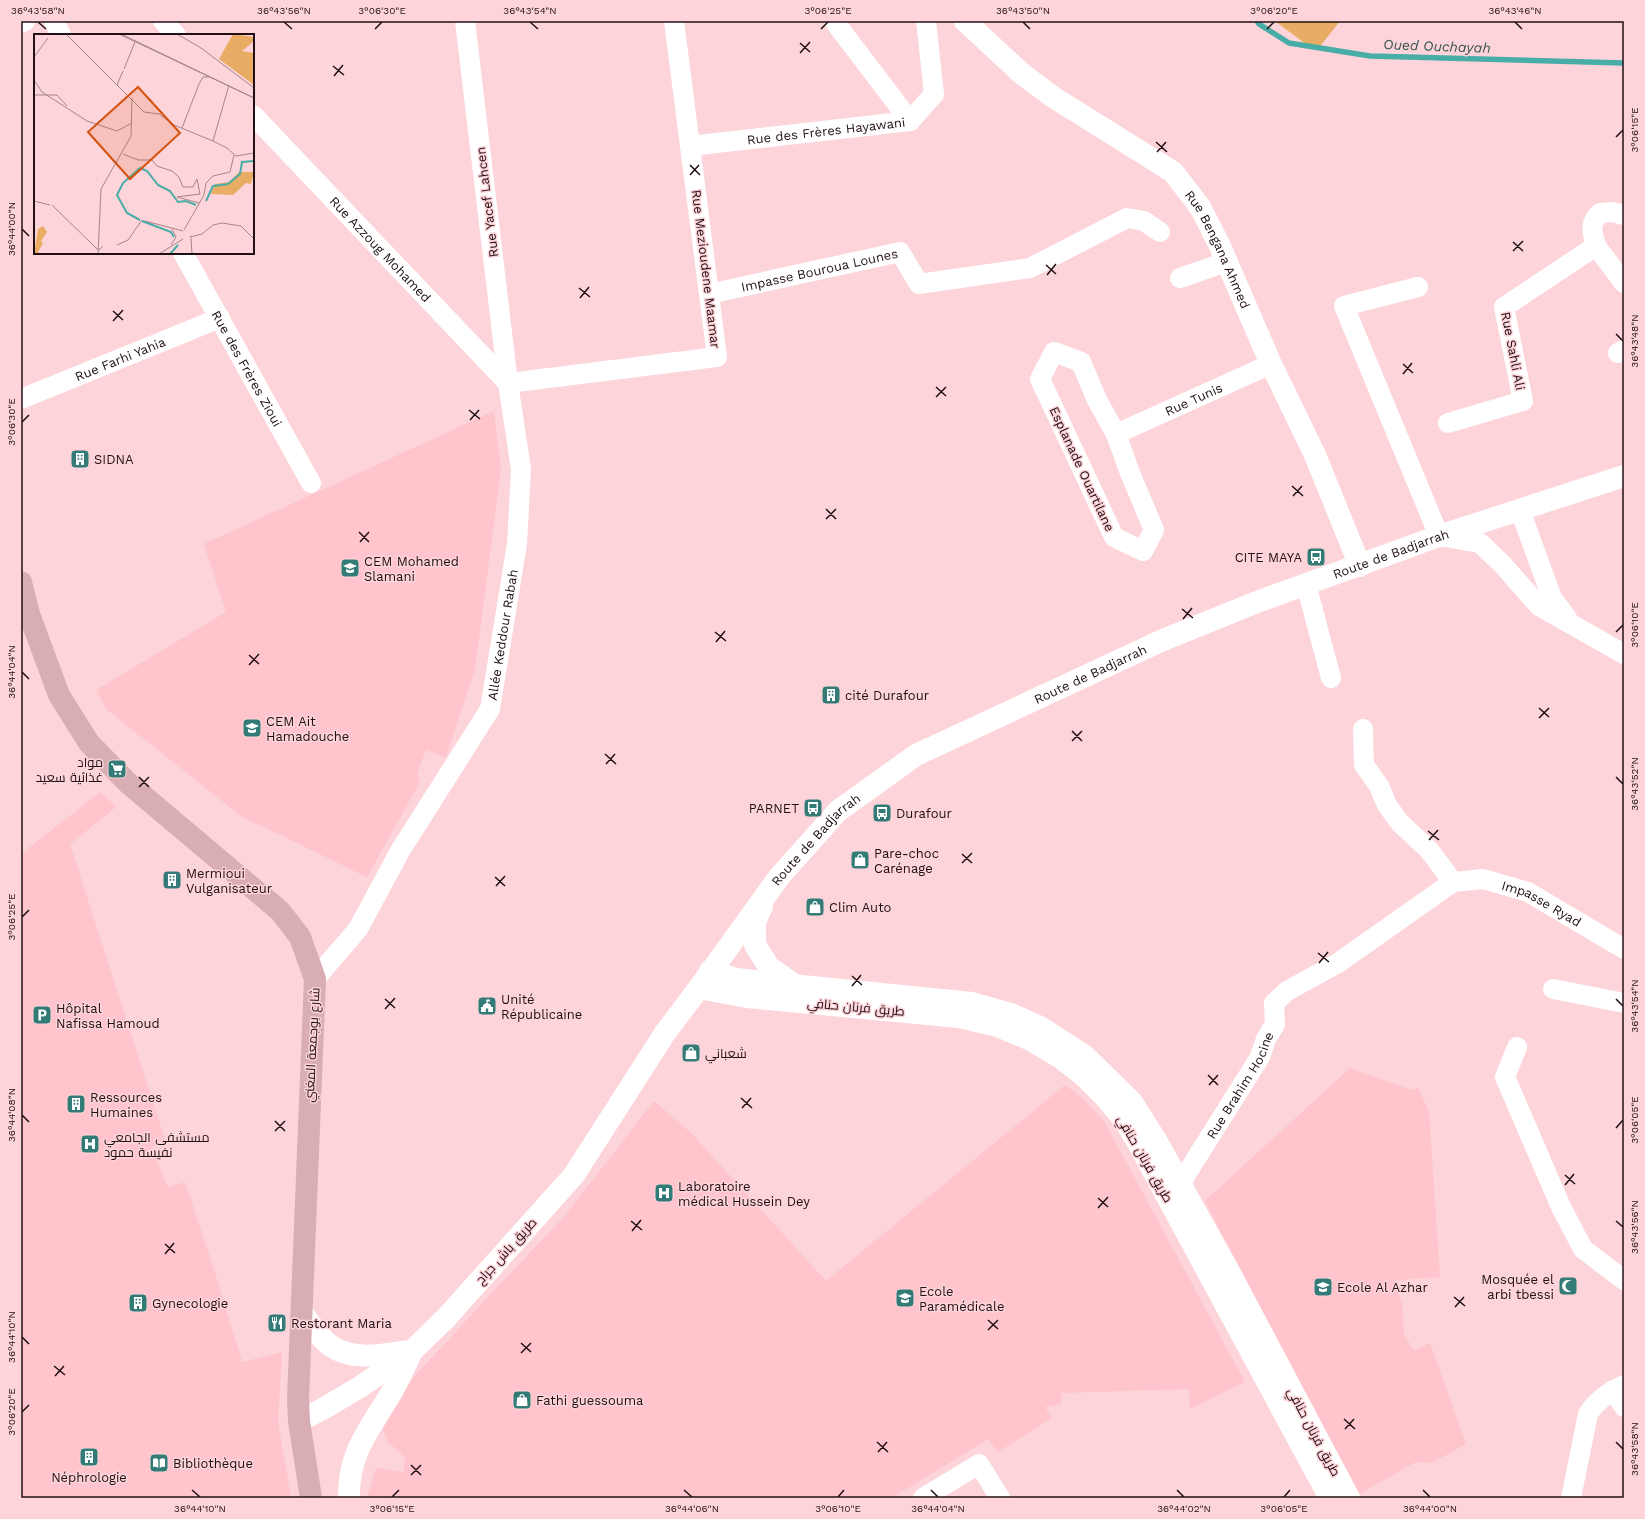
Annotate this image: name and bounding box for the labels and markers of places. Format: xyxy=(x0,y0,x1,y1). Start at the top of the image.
building icon: SIDNA xyxy=(69,448,91,470)
place label: SIDNA xyxy=(94,452,134,467)
bus stop icon: CITE MAYA xyxy=(1305,546,1327,568)
place label: CITE MAYA xyxy=(1235,550,1302,565)
place label: CEM Mohamed Slamani xyxy=(364,554,459,584)
school or university icon: CEM Mohamed Slamani xyxy=(339,557,361,579)
building icon: cité Durafour xyxy=(820,684,842,706)
place label: cité Durafour xyxy=(845,688,929,703)
place label: CEM Ait Hamadouche xyxy=(266,714,349,744)
school or university icon: CEM Ait Hamadouche xyxy=(241,717,263,739)
place label: مواد غذائية سعيد xyxy=(36,755,103,785)
supermarket icon: مواد غذائية سعيد xyxy=(106,758,128,780)
bus stop icon: PARNET xyxy=(802,797,824,819)
place label: PARNET xyxy=(749,801,799,816)
bus stop icon: Durafour xyxy=(871,802,893,824)
place label: Durafour xyxy=(896,806,952,821)
place label: Pare-choc Carénage xyxy=(874,846,939,876)
shop icon: Pare-choc Carénage xyxy=(849,849,871,871)
place label: Mermioui Vulganisateur xyxy=(186,866,272,896)
building icon: Mermioui Vulganisateur xyxy=(161,869,183,891)
shop icon: Clim Auto xyxy=(804,896,826,918)
place label: Clim Auto xyxy=(829,900,892,915)
place label: Unité Républicaine xyxy=(501,992,582,1022)
public building icon: Unité Républicaine xyxy=(476,995,498,1017)
place label: Hôpital Nafissa Hamoud xyxy=(56,1001,160,1031)
parking icon: Hôpital Nafissa Hamoud xyxy=(31,1004,53,1026)
shop icon: شعباني xyxy=(680,1042,702,1064)
place label: شعباني xyxy=(705,1046,747,1064)
place label: Ressources Humaines xyxy=(90,1090,162,1120)
building icon: Ressources Humaines xyxy=(65,1093,87,1115)
place label: مستشفى الجامعي نفيسة حمود xyxy=(104,1130,210,1160)
hospital icon: مستشفى الجامعي نفيسة حمود xyxy=(79,1133,101,1155)
place label: Laboratoire médical Hussein Dey xyxy=(678,1179,810,1209)
hospital icon: Laboratoire médical Hussein Dey xyxy=(653,1182,675,1204)
place label: Mosquée el arbi tbessi xyxy=(1481,1272,1554,1302)
mosque icon: Mosquée el arbi tbessi xyxy=(1557,1275,1579,1297)
school or university icon: Ecole Al Azhar xyxy=(1312,1276,1334,1298)
place label: Ecole Al Azhar xyxy=(1337,1280,1428,1295)
place label: Ecole Paramédicale xyxy=(919,1284,1004,1314)
school or university icon: Ecole Paramédicale xyxy=(894,1287,916,1309)
building icon: Gynecologie xyxy=(127,1292,149,1314)
place label: Gynecologie xyxy=(152,1296,228,1311)
restaurant icon: Restorant Maria xyxy=(266,1312,288,1334)
place label: Restorant Maria xyxy=(291,1316,392,1331)
shop icon: Fathi guessouma xyxy=(511,1389,533,1411)
place label: Fathi guessouma xyxy=(536,1393,644,1408)
building icon: Néphrologie xyxy=(78,1446,100,1468)
library icon: Bibliothèque xyxy=(148,1452,170,1474)
place label: Bibliothèque xyxy=(173,1456,253,1471)
place label: Néphrologie xyxy=(51,1470,127,1485)

